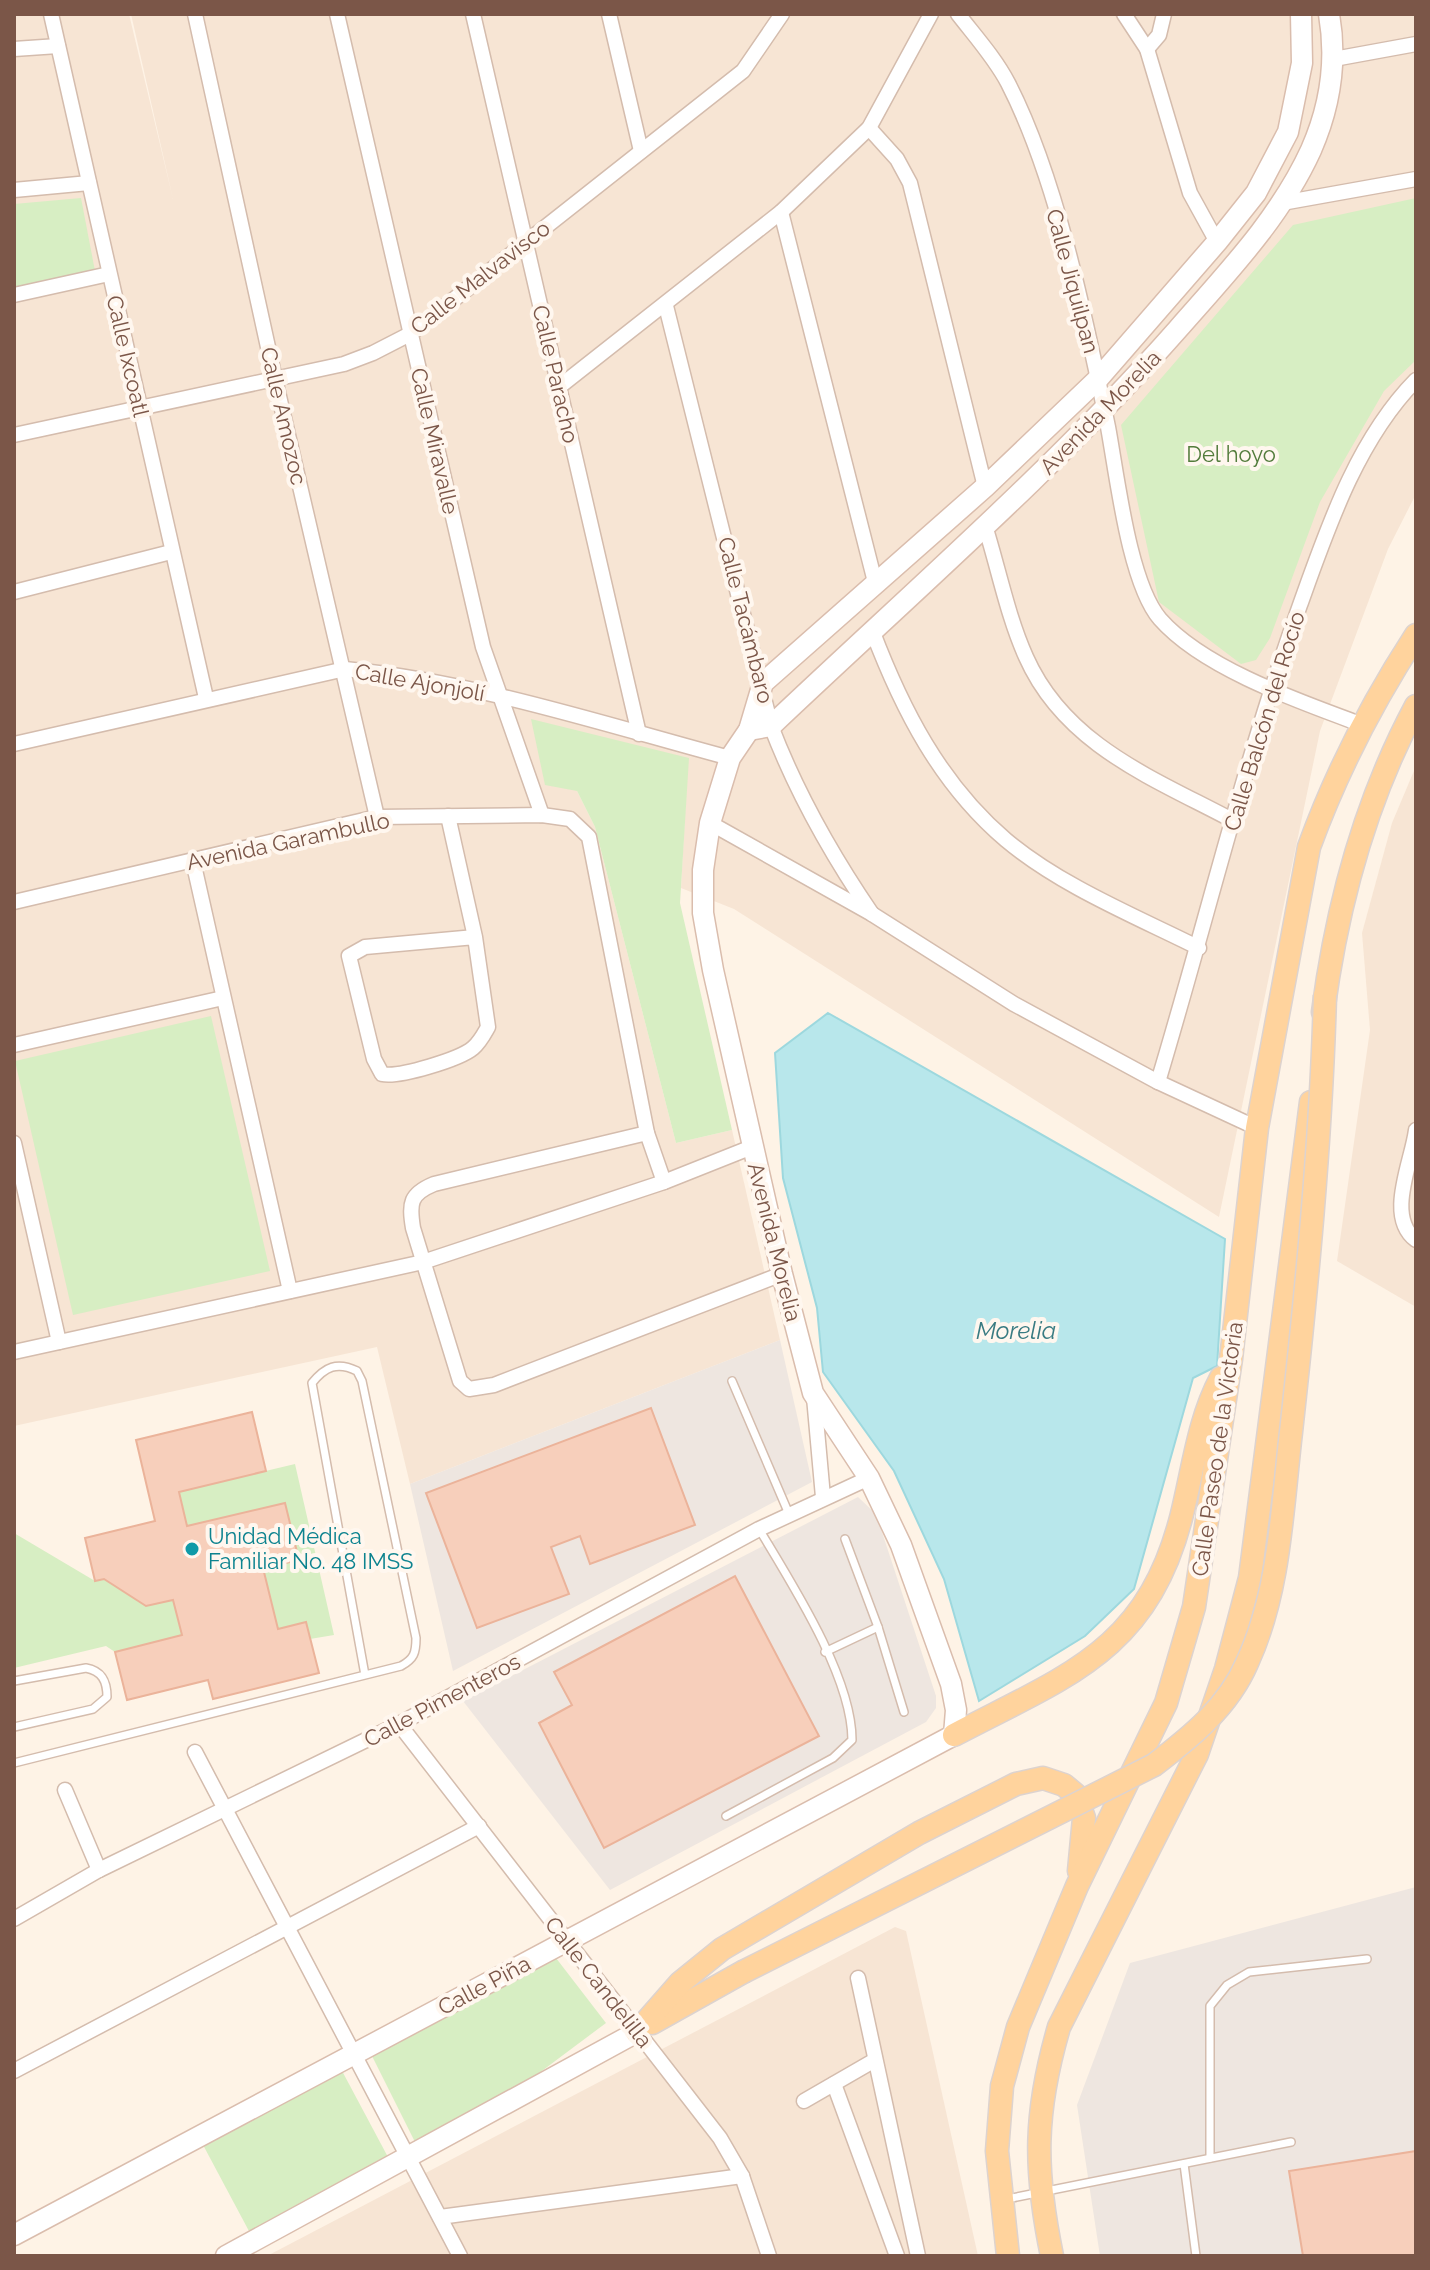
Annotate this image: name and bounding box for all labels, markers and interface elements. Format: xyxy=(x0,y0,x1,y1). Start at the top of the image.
street label: Calle Jiquilpan xyxy=(1041,206,1105,356)
street label: Calle Malvavisco xyxy=(405,215,555,339)
street label: Calle Ixcoatl xyxy=(101,293,155,419)
street label: Calle Paracho xyxy=(527,302,585,446)
street label: Calle Amozoc xyxy=(256,345,312,487)
street label: Avenida Morelia xyxy=(1034,345,1166,479)
street label: Calle Miravalle xyxy=(406,365,464,517)
park label: Del hoyo xyxy=(1186,441,1276,467)
street label: Calle Tacámbaro xyxy=(713,534,779,706)
street label: Calle Balcón del Rocío xyxy=(1218,608,1310,834)
street label: Calle Ajonjolí xyxy=(353,658,487,706)
street label: Avenida Garambullo xyxy=(184,807,392,875)
street label: Avenida Morelia xyxy=(743,1160,807,1324)
water label: Morelia xyxy=(976,1316,1056,1345)
street label: Calle Paseo de la Victoria xyxy=(1186,1320,1248,1578)
place label: Unidad Médica Familiar No. 48 IMSS xyxy=(208,1523,413,1574)
marker: Unidad Médica Familiar No. 48 IMSS xyxy=(183,1540,201,1558)
street label: Calle Pimenteros xyxy=(359,1648,525,1752)
street label: Calle Candelilla xyxy=(540,1911,658,2053)
street label: Calle Piña xyxy=(433,1950,535,2020)

